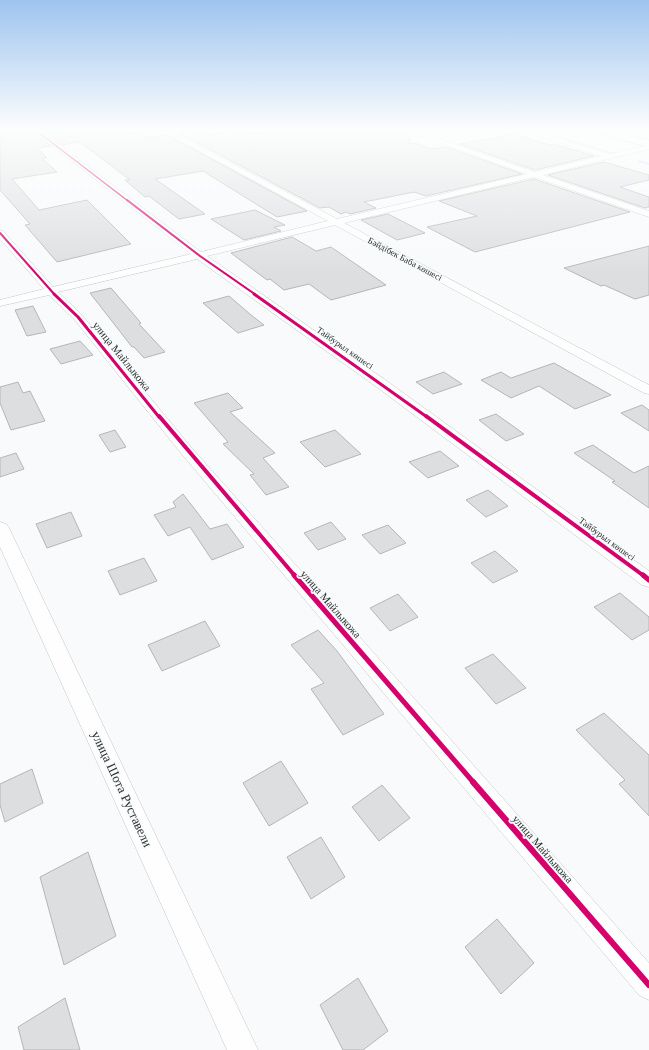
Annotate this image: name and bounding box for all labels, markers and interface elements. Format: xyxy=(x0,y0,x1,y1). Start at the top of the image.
street label: Бәйдібек Баба көшесі xyxy=(366,235,444,283)
street label: улица Майлыкожа xyxy=(90,319,154,393)
street label: Тайбурыл көшесі xyxy=(315,325,376,371)
street label: Тайбурыл көшесі xyxy=(577,515,637,563)
street label: улица Майлыкожа xyxy=(298,568,364,640)
street label: улица Шота Руставели xyxy=(89,729,155,849)
street label: улица Майлыкожа xyxy=(510,813,576,885)

